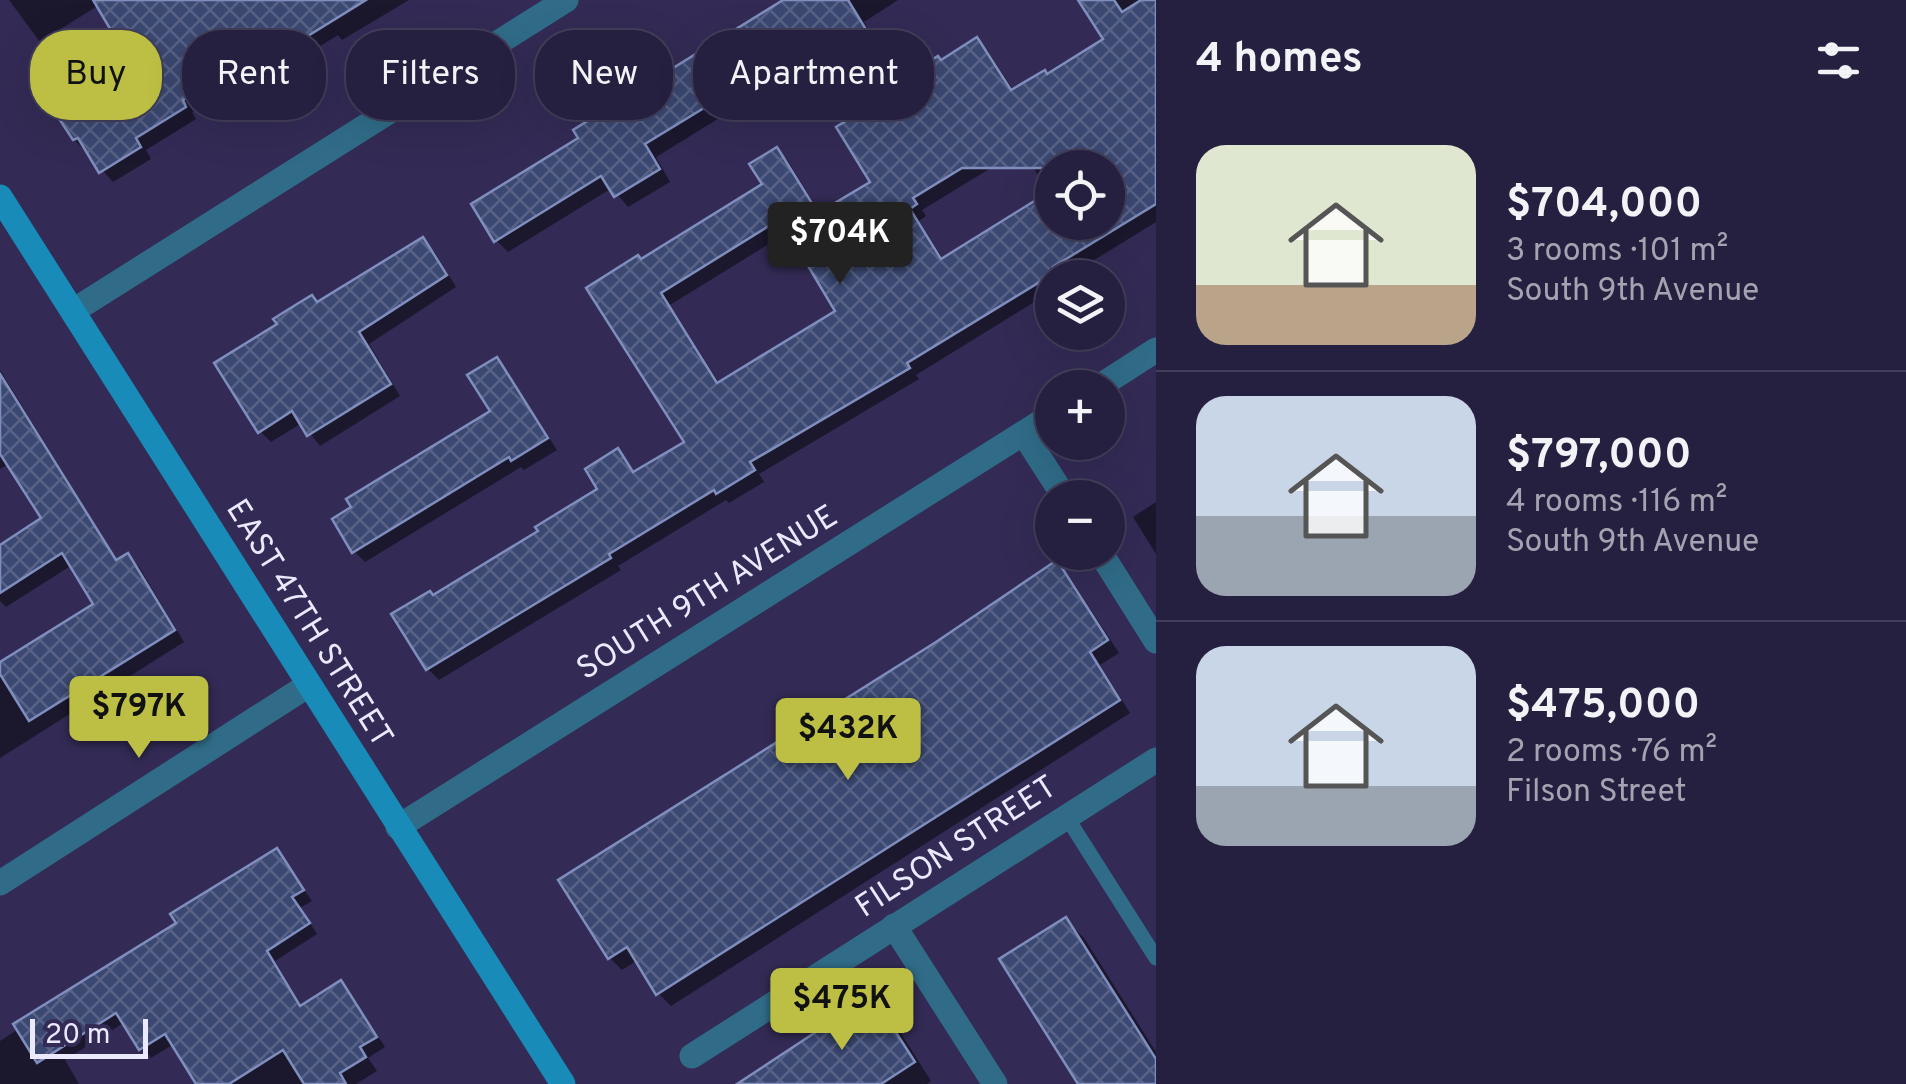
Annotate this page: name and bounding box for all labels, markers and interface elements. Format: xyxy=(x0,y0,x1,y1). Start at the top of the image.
chip: Buy xyxy=(30,30,162,120)
chip: Rent xyxy=(182,30,326,120)
chip: Filters xyxy=(346,30,515,120)
chip: New xyxy=(535,30,673,120)
chip: Apartment xyxy=(693,30,934,120)
icon: filters xyxy=(1811,33,1866,88)
text: 4 homes xyxy=(1196,34,1363,87)
map controls xyxy=(1035,150,1125,570)
button: locate xyxy=(1035,150,1125,240)
text: $704,000 xyxy=(1506,179,1702,232)
icon: home xyxy=(1276,185,1396,305)
pin: $704K xyxy=(770,202,910,287)
text: $704K xyxy=(790,214,890,254)
text: 3 rooms · 101 m² xyxy=(1506,232,1728,272)
button: layers xyxy=(1035,260,1125,350)
text: South 9th Avenue xyxy=(1506,272,1759,312)
button: + xyxy=(1035,370,1125,460)
text: $797,000 xyxy=(1506,430,1692,483)
icon: home xyxy=(1276,436,1396,556)
button: − xyxy=(1035,480,1125,570)
text: 4 rooms · 116 m² xyxy=(1506,483,1727,523)
street label: EAST 47TH STREET xyxy=(216,493,400,755)
street label: SOUTH 9TH AVENUE xyxy=(570,497,846,691)
text: South 9th Avenue xyxy=(1506,523,1759,563)
pin: $797K xyxy=(69,676,209,761)
text: $475,000 xyxy=(1506,680,1700,733)
icon: home xyxy=(1276,686,1396,806)
text: $797K xyxy=(91,688,187,728)
pin: $432K xyxy=(778,698,918,783)
text: $432K xyxy=(798,710,898,750)
text: 2 rooms · 76 m² xyxy=(1506,733,1717,773)
street label: FILSON STREET xyxy=(849,768,1065,928)
text: Filson Street xyxy=(1506,773,1687,813)
pin: $475K xyxy=(772,968,912,1053)
text: $475K xyxy=(792,980,892,1020)
scale bar xyxy=(30,1014,148,1058)
text: 20 m xyxy=(45,1018,110,1054)

